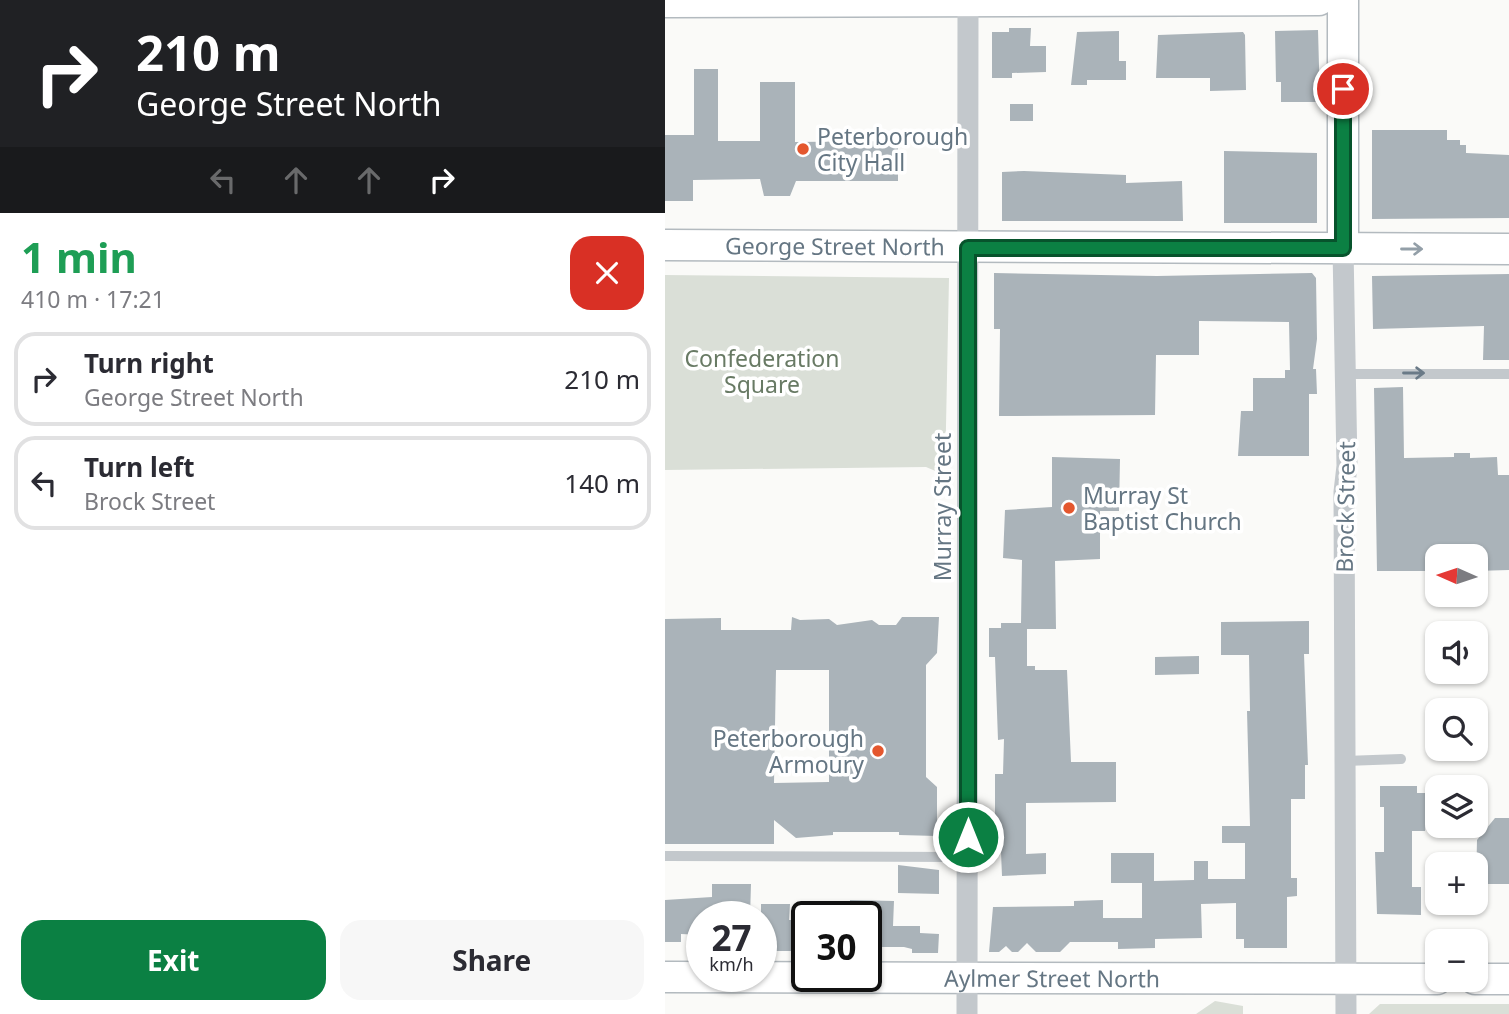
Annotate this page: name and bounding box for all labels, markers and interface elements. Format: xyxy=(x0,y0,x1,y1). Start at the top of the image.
text: 210 m xyxy=(136,19,281,85)
icon: right xyxy=(21,28,112,119)
pin xyxy=(1313,59,1373,119)
icon: arrive xyxy=(1324,70,1362,108)
text: George Street North xyxy=(136,82,442,125)
place label: Peterborough City Hall xyxy=(817,120,968,178)
marker: Peterborough City Hall xyxy=(795,141,811,157)
icon: left xyxy=(204,161,242,199)
icon: ahead xyxy=(277,161,315,199)
icon: ahead xyxy=(350,161,388,199)
icon: right xyxy=(423,161,461,199)
text: 1 min xyxy=(21,228,137,285)
street label: George Street North xyxy=(725,229,945,262)
button: close xyxy=(570,236,644,310)
one-way arrow xyxy=(1400,242,1423,256)
text: 410 m · 17:21 xyxy=(21,283,165,315)
park label: Confederation Square xyxy=(685,342,839,400)
text: Turn right xyxy=(84,345,214,381)
icon: right xyxy=(25,360,63,398)
text: 210 m xyxy=(564,361,640,397)
one-way arrow xyxy=(1402,366,1425,380)
text: George Street North xyxy=(84,381,304,413)
street label: Murray Street xyxy=(926,433,958,581)
street label: Brock Street xyxy=(1328,441,1362,573)
text: Turn left xyxy=(84,449,195,485)
icon: left xyxy=(25,464,63,502)
text: 140 m xyxy=(564,465,640,501)
place label: Murray St Baptist Church xyxy=(1083,479,1242,537)
text: Brock Street xyxy=(84,485,215,517)
marker: Murray St Baptist Church xyxy=(1061,500,1077,516)
north arrow xyxy=(1425,544,1487,607)
map controls xyxy=(1425,544,1488,992)
button: sound xyxy=(1425,621,1488,684)
button: search xyxy=(1425,698,1488,761)
place label: Peterborough Armoury xyxy=(713,722,864,780)
marker: Peterborough Armoury xyxy=(870,743,886,759)
button: layers xyxy=(1425,775,1488,838)
position arrow xyxy=(931,800,1005,874)
button: + xyxy=(1425,852,1488,915)
speed limit sign: 30 xyxy=(791,901,882,992)
text: 27 xyxy=(711,914,752,961)
button: Exit xyxy=(21,920,326,1000)
button: Share xyxy=(340,920,644,1000)
button: − xyxy=(1425,929,1488,992)
text: km/h xyxy=(709,952,754,976)
street label: Aylmer Street North xyxy=(944,962,1160,994)

